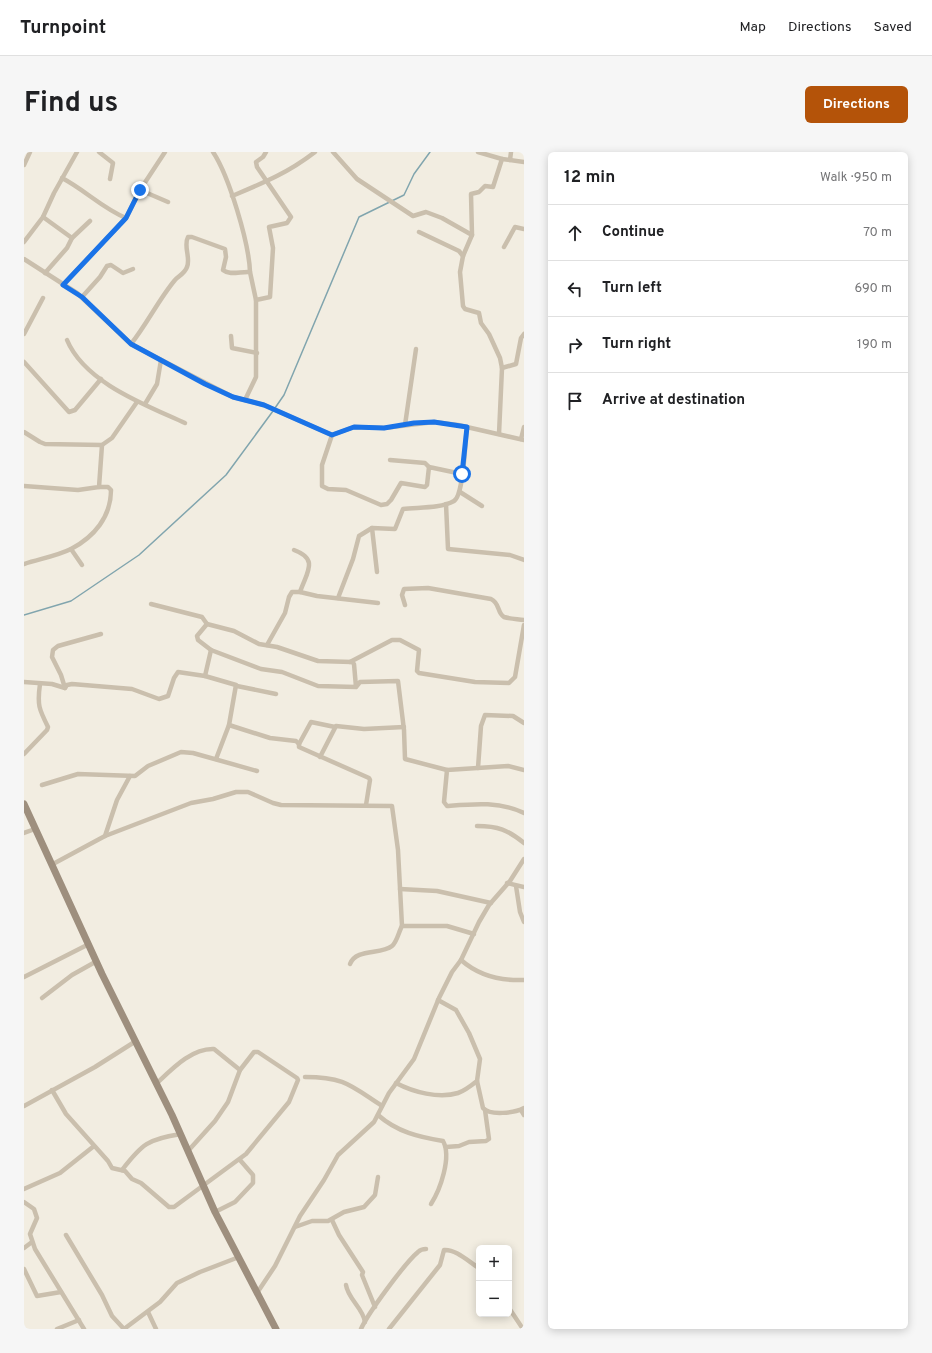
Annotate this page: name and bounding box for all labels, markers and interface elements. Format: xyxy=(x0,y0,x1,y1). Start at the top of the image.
text: Turnpoint xyxy=(20,16,106,40)
text: Map xyxy=(740,19,766,36)
text: Directions xyxy=(788,19,852,36)
text: Saved xyxy=(874,19,912,36)
text: Find us xyxy=(24,86,118,122)
button: Directions xyxy=(805,86,908,123)
text: 12 min xyxy=(564,167,615,189)
text: Walk · 950 m xyxy=(820,170,892,186)
route end xyxy=(131,181,149,199)
icon: ahead xyxy=(564,222,586,244)
text: Continue xyxy=(602,223,664,242)
text: 70 m xyxy=(863,225,892,241)
icon: left xyxy=(564,278,586,300)
text: Turn left xyxy=(602,279,662,298)
text: 690 m xyxy=(855,281,892,297)
icon: right xyxy=(564,334,586,356)
text: Turn right xyxy=(602,335,671,354)
text: 190 m xyxy=(857,337,892,353)
icon: arrive xyxy=(564,390,586,412)
text: Arrive at destination xyxy=(602,391,745,410)
route start xyxy=(453,465,471,483)
map controls xyxy=(476,1245,512,1317)
button: + xyxy=(476,1245,512,1281)
button: − xyxy=(476,1281,512,1317)

